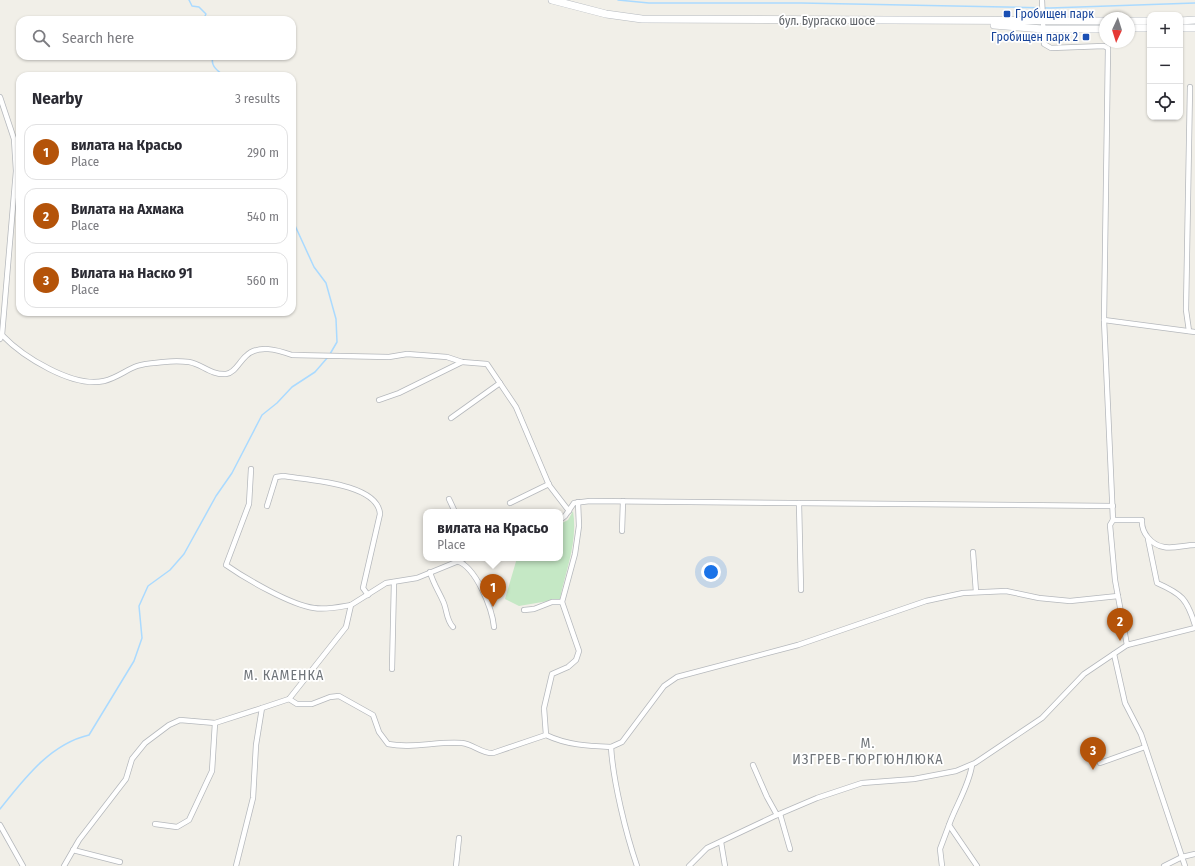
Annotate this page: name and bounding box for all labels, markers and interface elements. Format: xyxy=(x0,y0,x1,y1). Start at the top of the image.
place label: Гробищен парк xyxy=(1015,7,1094,21)
marker: Гробищен парк xyxy=(1002,9,1012,19)
north arrow xyxy=(1099,12,1135,48)
map controls xyxy=(1147,12,1183,120)
button: + xyxy=(1147,12,1183,48)
street label: бул. Бургаско шосе xyxy=(779,14,875,28)
search box xyxy=(16,16,296,60)
icon: search xyxy=(30,27,52,49)
text: Search here xyxy=(62,29,134,47)
place label: Гробищен парк 2 xyxy=(991,30,1078,44)
marker: Гробищен парк 2 xyxy=(1081,32,1091,42)
button: − xyxy=(1147,48,1183,84)
button: locate xyxy=(1147,84,1183,120)
text: Nearby xyxy=(32,88,83,109)
text: 3 results xyxy=(235,91,280,106)
text: вилата на Красьо xyxy=(71,136,182,154)
text: 1 xyxy=(43,145,49,160)
text: 290 m xyxy=(247,145,279,160)
text: Place xyxy=(71,154,99,169)
text: Вилата на Ахмака xyxy=(71,200,184,218)
text: 2 xyxy=(43,209,49,224)
text: 540 m xyxy=(247,209,279,224)
text: Place xyxy=(71,218,99,233)
text: Вилата на Наско 91 xyxy=(71,264,193,282)
text: 3 xyxy=(43,273,49,288)
text: 560 m xyxy=(247,273,279,288)
text: Place xyxy=(71,282,99,297)
popup xyxy=(423,509,563,561)
text: вилата на Красьо xyxy=(437,519,549,537)
text: Place xyxy=(437,537,466,552)
your location xyxy=(701,562,721,582)
pin: 1 xyxy=(480,574,506,607)
pin: 2 xyxy=(1107,608,1133,641)
district label: М. КАМЕНКА xyxy=(244,667,324,684)
district label: М. ИЗГРЕВ-ГЮРГЮНЛЮКА xyxy=(792,735,944,768)
pin: 3 xyxy=(1080,737,1106,770)

